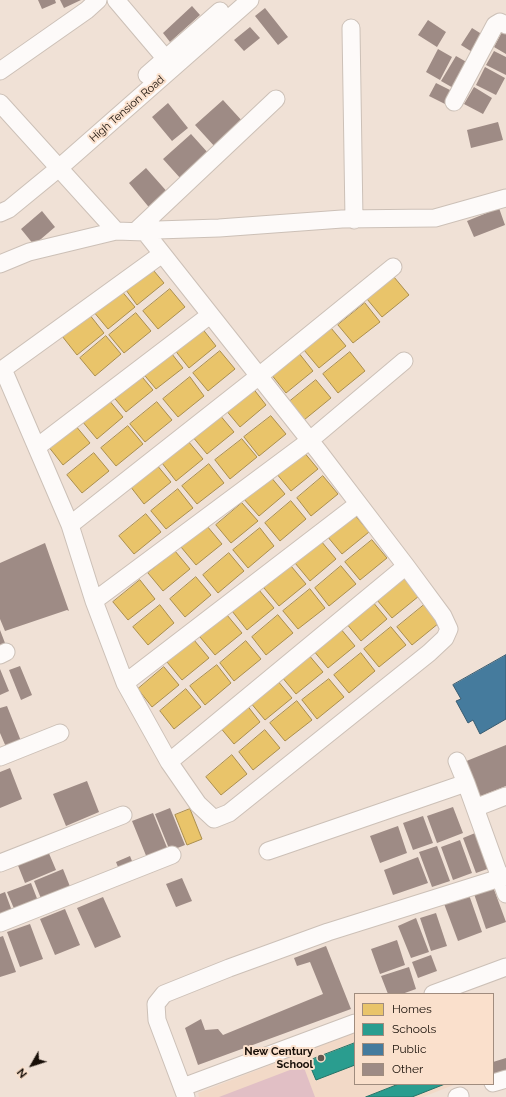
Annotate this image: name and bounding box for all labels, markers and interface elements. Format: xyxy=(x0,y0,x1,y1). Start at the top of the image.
street label: High Tension Road xyxy=(87,73,167,145)
legend xyxy=(354,993,494,1085)
text: Homes xyxy=(392,1002,432,1016)
text: Schools xyxy=(392,1022,436,1036)
text: Public xyxy=(392,1042,426,1056)
north arrow xyxy=(12,1045,52,1085)
place label: New Century School xyxy=(244,1045,313,1071)
marker: New Century School xyxy=(316,1053,326,1063)
text: Other xyxy=(392,1062,423,1076)
text: N xyxy=(15,1066,30,1080)

